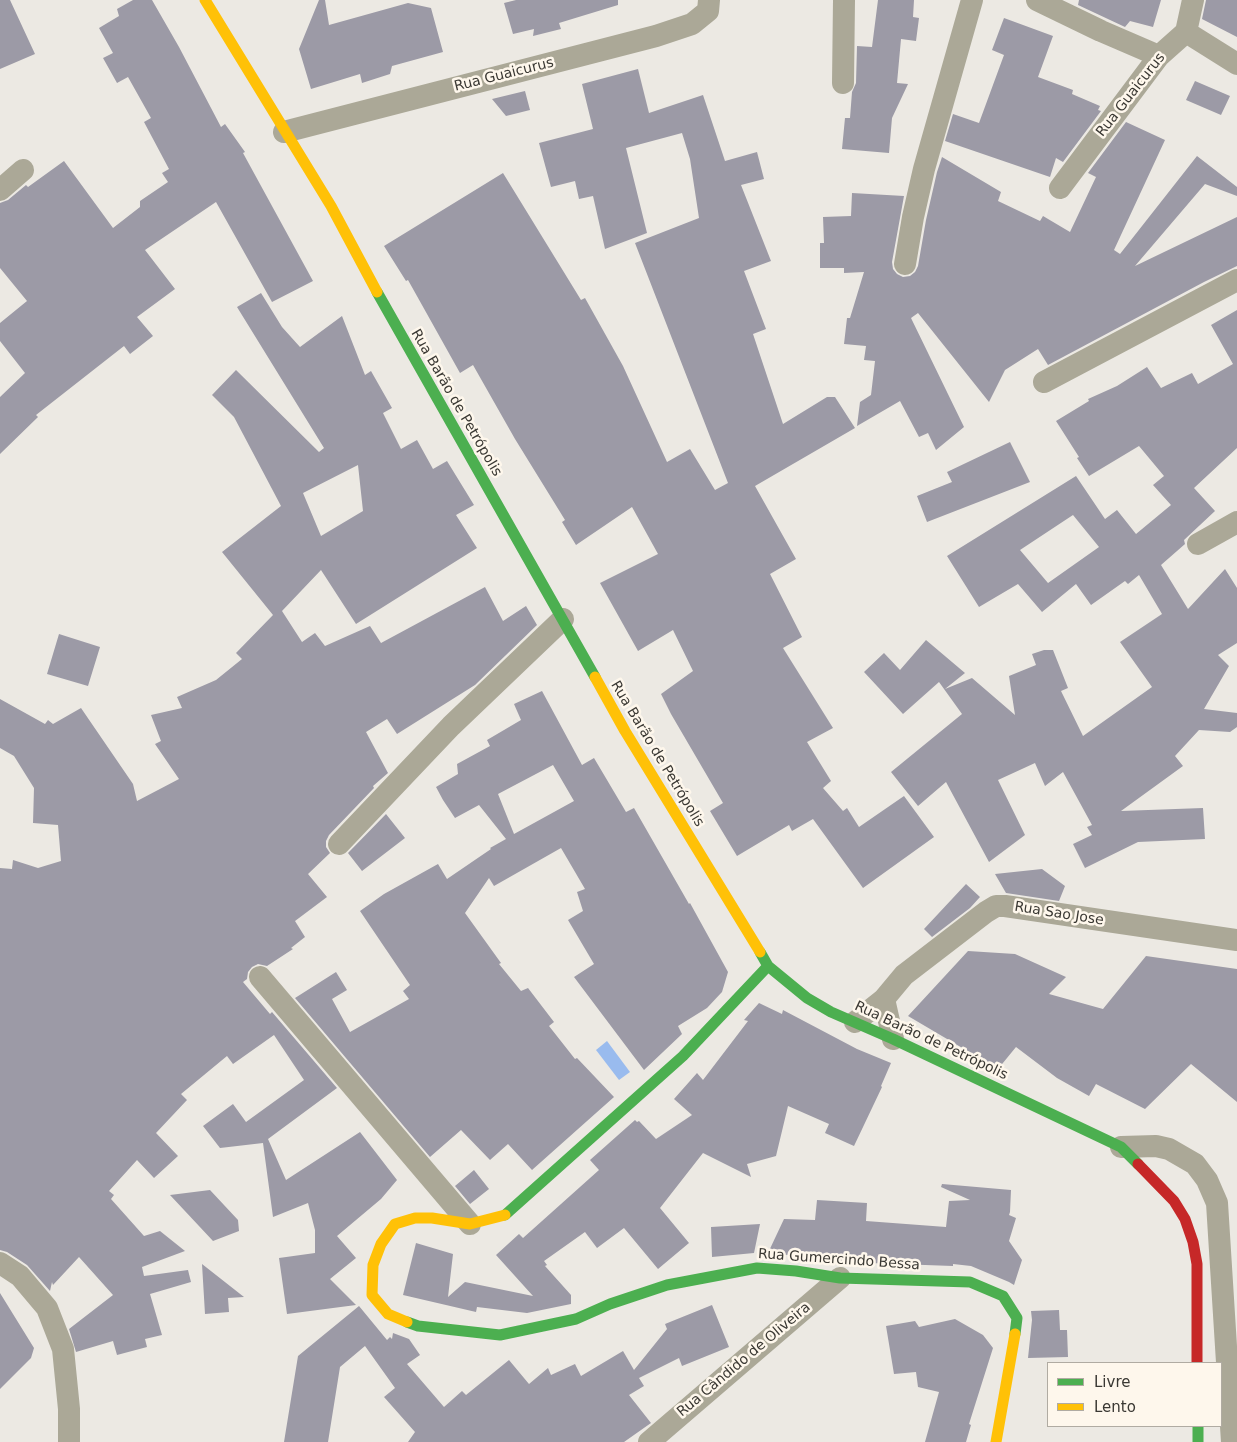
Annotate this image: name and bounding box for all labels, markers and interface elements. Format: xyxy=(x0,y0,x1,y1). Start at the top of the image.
street label: Rua Guaicurus xyxy=(1093,50,1169,140)
street label: Rua Guaicurus xyxy=(453,55,555,95)
street label: Rua Barão de Petrópolis xyxy=(407,326,505,480)
street label: Rua Barão de Petrópolis xyxy=(607,678,707,830)
street label: Rua Sao Jose xyxy=(1013,899,1105,929)
street label: Rua Barão de Petrópolis xyxy=(852,998,1010,1084)
street label: Rua Gumercindo Bessa xyxy=(758,1246,920,1274)
street label: Rua Cândido de Oliveira xyxy=(674,1299,814,1421)
legend xyxy=(1047,1362,1222,1427)
text: Livre xyxy=(1094,1373,1130,1391)
text: Lento xyxy=(1094,1398,1136,1416)

